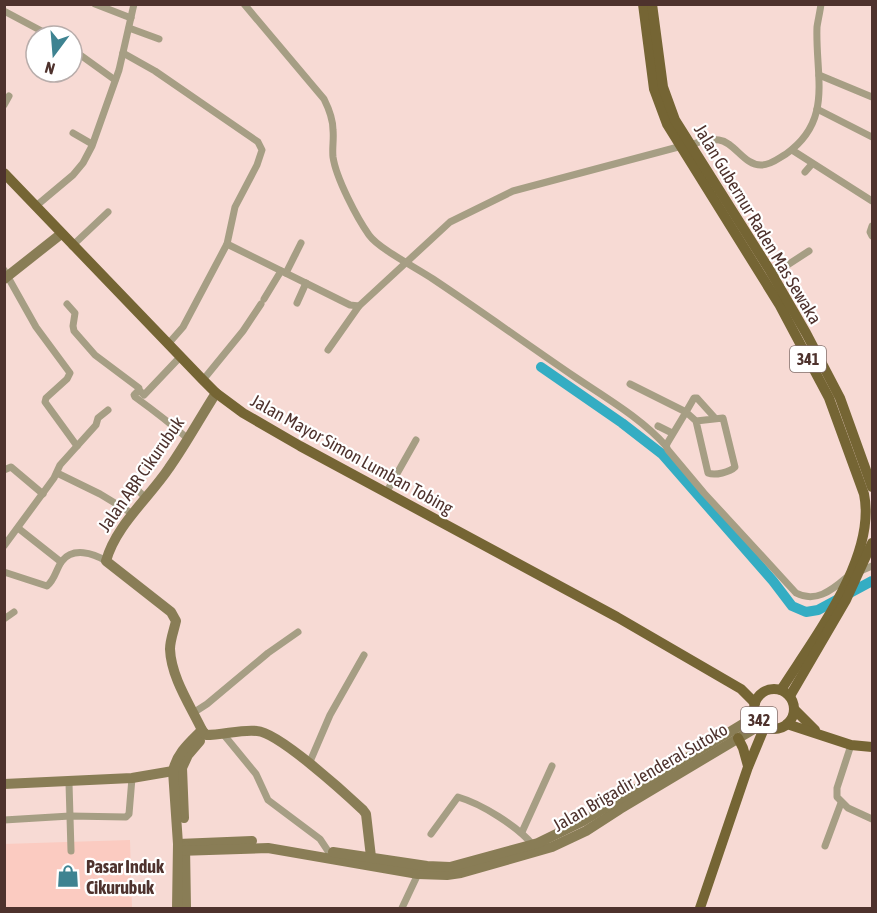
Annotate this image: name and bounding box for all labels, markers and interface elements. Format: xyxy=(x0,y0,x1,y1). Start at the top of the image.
north arrow xyxy=(24,24,84,84)
text: N xyxy=(43,58,57,78)
street label: Jalan Gubernur Raden Mas Sewaka xyxy=(690,120,826,328)
road number: 341 xyxy=(790,346,826,372)
street label: Jalan Mayor Simon Lumban Tobing xyxy=(247,390,457,519)
street label: Jalan ABR Cikurubuk xyxy=(94,413,188,535)
road number: 342 xyxy=(741,707,777,733)
street label: Jalan Brigadir Jenderal Sutoko xyxy=(549,718,731,836)
place label: Pasar Induk Cikurubuk xyxy=(86,856,165,898)
shop icon: Pasar Induk Cikurubuk xyxy=(55,863,81,889)

